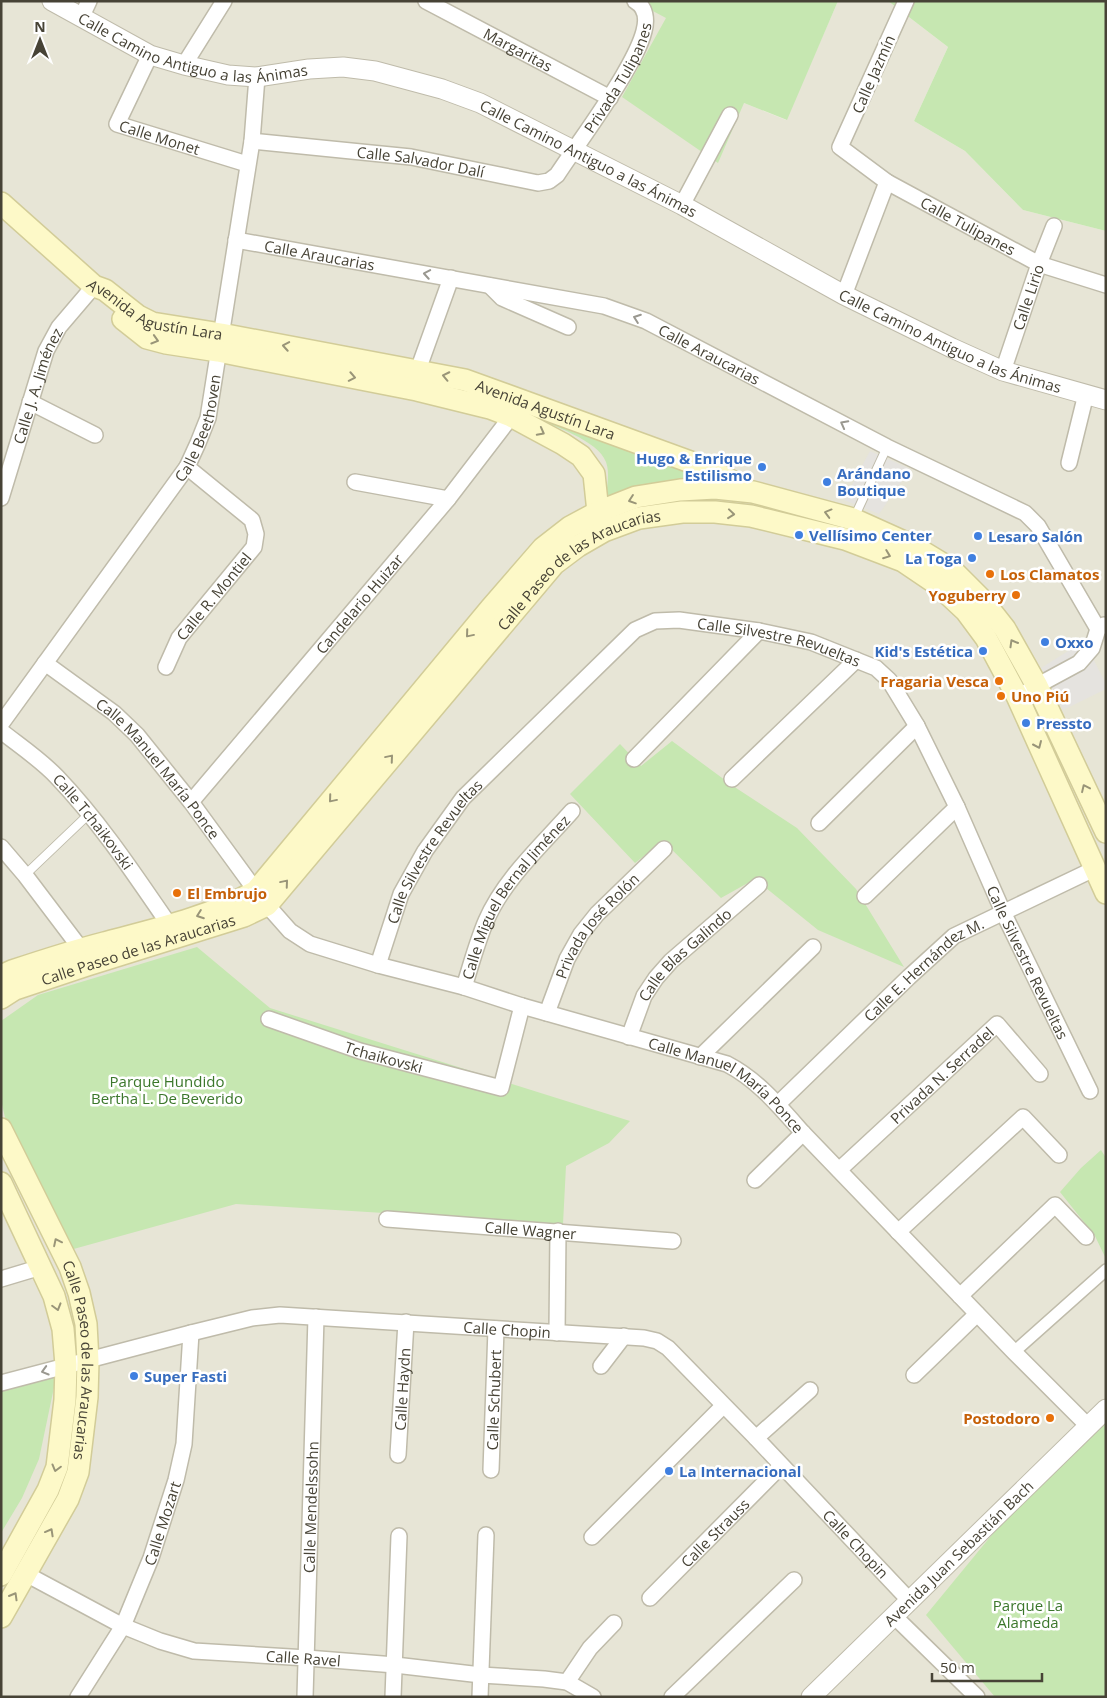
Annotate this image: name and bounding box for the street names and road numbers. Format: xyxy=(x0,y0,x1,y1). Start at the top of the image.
street label: Calle Camino Antiguo a las Ánimas xyxy=(75,7,309,87)
street label: Privada Tulipanes xyxy=(579,21,655,137)
street label: Margaritas xyxy=(480,23,556,76)
street label: Calle Jazmín xyxy=(847,32,899,116)
street label: Calle Camino Antiguo a las Ánimas xyxy=(477,95,701,221)
street label: Calle Monet xyxy=(117,115,202,159)
street label: Calle Salvador Dalí xyxy=(356,142,487,182)
street label: Calle Tulipanes xyxy=(917,192,1019,260)
street label: Calle Araucarias xyxy=(263,235,376,275)
street label: Calle Lirio xyxy=(1007,261,1048,333)
street label: Avenida Agustín Lara xyxy=(83,275,224,344)
street label: Calle Camino Antiguo a las Ánimas xyxy=(836,284,1064,397)
street label: Calle Araucarias xyxy=(655,319,764,389)
street label: Calle J. A. Jiménez xyxy=(8,324,67,446)
street label: Calle Beethoven xyxy=(170,373,225,486)
street label: Avenida Agustín Lara xyxy=(473,375,618,444)
street label: Calle Paseo de las Araucarias xyxy=(493,505,662,634)
street label: Calle R. Montiel xyxy=(171,548,256,644)
street label: Candelario Huizar xyxy=(311,550,407,658)
street label: Calle Silvestre Revueltas xyxy=(696,613,864,671)
street label: Calle Manuel María Ponce xyxy=(92,693,225,843)
street label: Calle Tchaikovski xyxy=(49,769,138,873)
street label: Calle Silvestre Revueltas xyxy=(382,775,486,926)
street label: Calle Miguel Bernal Jiménez xyxy=(457,810,574,982)
street label: Privada José Rolón xyxy=(551,869,643,981)
street label: Calle Silvestre Revueltas xyxy=(983,882,1073,1042)
street label: Calle Blas Galindo xyxy=(633,903,735,1005)
street label: Calle Paseo de las Araucarias xyxy=(38,909,238,990)
street label: Calle E. Hernández M. xyxy=(859,913,987,1026)
street label: Privada N. Serradel xyxy=(886,1022,998,1128)
street label: Calle Manuel María Ponce xyxy=(646,1032,808,1137)
street label: Tchaikovski xyxy=(342,1036,425,1077)
street label: Calle Wagner xyxy=(484,1217,577,1244)
street label: Calle Paseo de las Araucarias xyxy=(58,1257,98,1461)
street label: Calle Chopin xyxy=(463,1317,551,1342)
street label: Calle Haydn xyxy=(389,1347,414,1431)
street label: Calle Schubert xyxy=(482,1349,505,1451)
street label: Calle Mendelssohn xyxy=(299,1441,322,1573)
street label: Avenida Juan Sebastián Bach xyxy=(880,1476,1037,1630)
street label: Calle Mozart xyxy=(139,1479,185,1568)
street label: Calle Strauss xyxy=(676,1494,753,1571)
street label: Calle Chopin xyxy=(819,1505,893,1583)
street label: Calle Ravel xyxy=(265,1645,342,1671)

